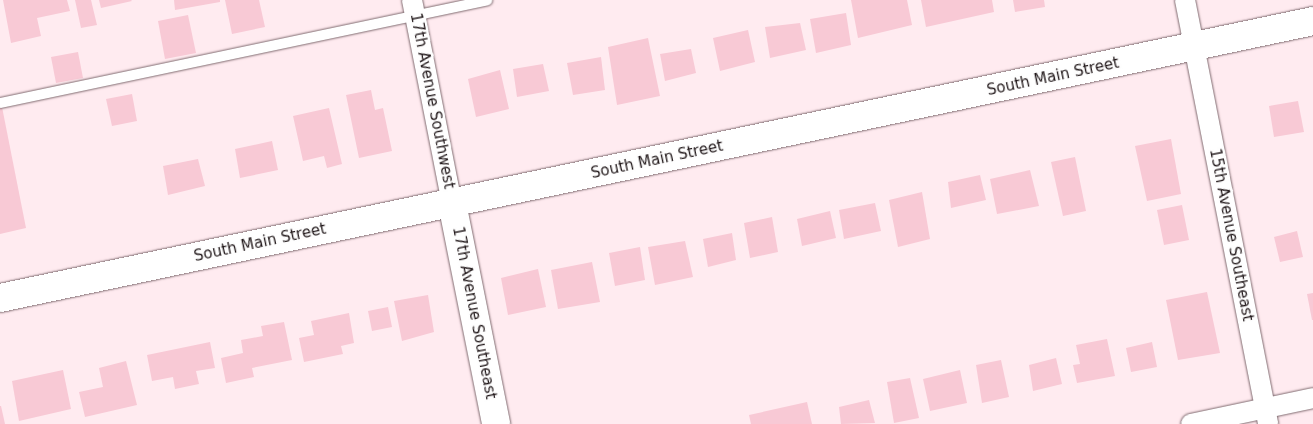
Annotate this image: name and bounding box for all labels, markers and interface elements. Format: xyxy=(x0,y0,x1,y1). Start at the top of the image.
street label: 17th Avenue Southwest xyxy=(406,12,458,190)
street label: South Main Street xyxy=(985,54,1121,100)
street label: South Main Street xyxy=(589,137,725,183)
street label: 15th Avenue Southeast xyxy=(1205,147,1257,323)
street label: South Main Street xyxy=(192,220,328,266)
street label: 17th Avenue Southeast xyxy=(448,225,500,401)

